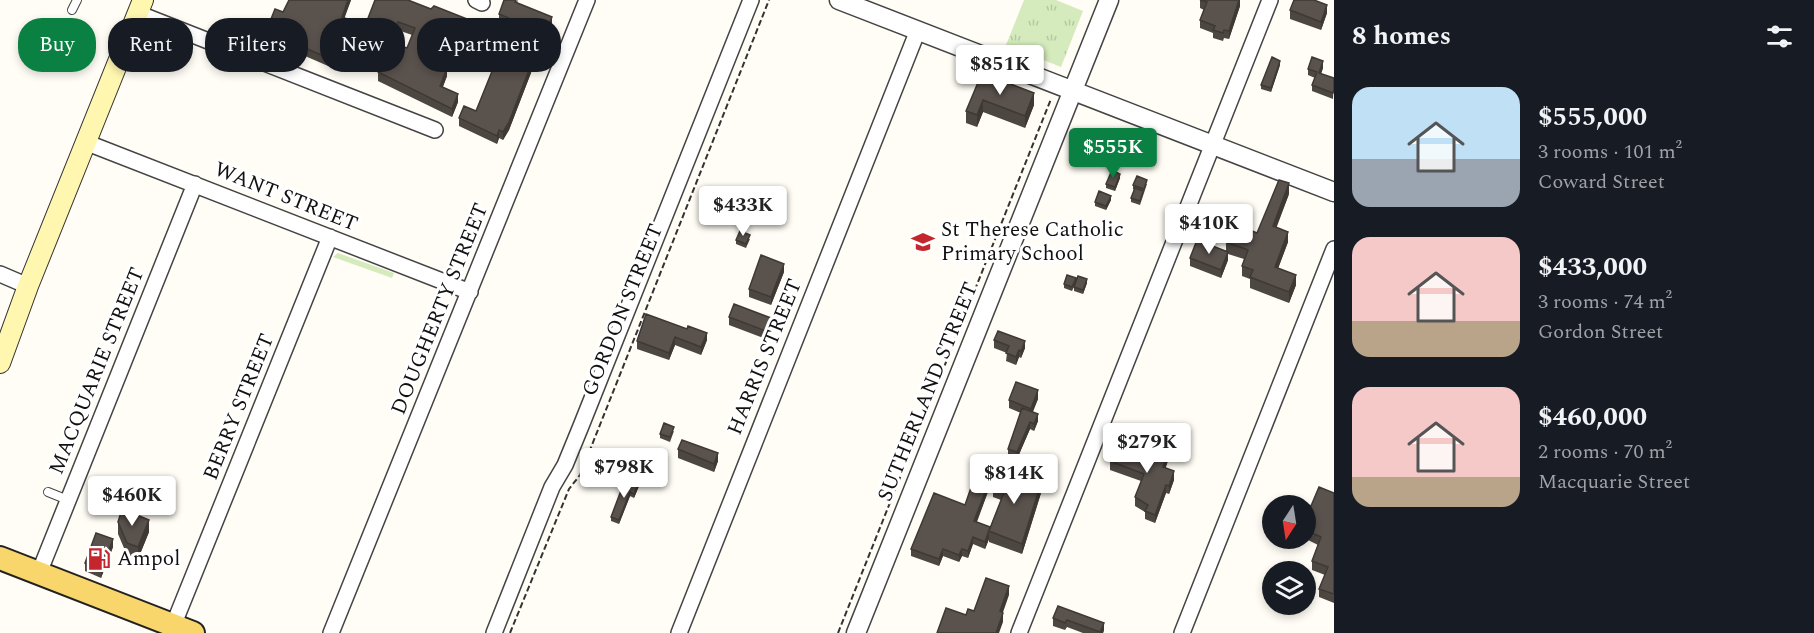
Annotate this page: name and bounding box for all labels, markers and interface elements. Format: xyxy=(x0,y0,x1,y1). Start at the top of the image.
text: 8 homes xyxy=(1352,16,1451,56)
chip: Buy xyxy=(18,18,96,72)
chip: Rent xyxy=(108,18,193,72)
chip: Filters xyxy=(205,18,308,72)
chip: New xyxy=(320,18,405,72)
chip: Apartment xyxy=(417,18,561,72)
icon: filters xyxy=(1763,20,1796,53)
pin: $851K xyxy=(958,45,1042,96)
text: $851K xyxy=(970,49,1030,79)
text: $555,000 xyxy=(1538,97,1647,137)
icon: home xyxy=(1400,111,1472,183)
pin: $555K xyxy=(1071,128,1155,179)
text: $555K xyxy=(1083,132,1143,162)
text: 3 rooms · 101 m² xyxy=(1538,137,1682,167)
street label: WANT STREET xyxy=(209,154,363,240)
text: Coward Street xyxy=(1538,167,1665,197)
pin: $433K xyxy=(701,186,785,237)
text: $433K xyxy=(713,190,773,220)
street label: DOUGHERTY STREET xyxy=(383,198,497,420)
pin: $410K xyxy=(1167,204,1251,255)
text: $410K xyxy=(1179,208,1239,238)
place label: St Therese Catholic Primary School xyxy=(941,214,1124,270)
street label: GORDON STREET xyxy=(574,219,672,401)
school or university icon: St Therese Catholic Primary School xyxy=(910,229,936,255)
text: $433,000 xyxy=(1538,247,1647,287)
icon: home xyxy=(1400,261,1472,333)
street label: MACQUARIE STREET xyxy=(41,263,153,479)
street label: HARRIS STREET xyxy=(719,274,811,440)
street label: SUTHERLAND STREET xyxy=(869,277,987,507)
text: 3 rooms · 74 m² xyxy=(1538,287,1672,317)
text: Gordon Street xyxy=(1538,317,1663,347)
street label: BERRY STREET xyxy=(195,329,283,485)
text: $460,000 xyxy=(1538,397,1647,437)
icon: home xyxy=(1400,411,1472,483)
pin: $279K xyxy=(1105,423,1189,474)
text: $279K xyxy=(1117,427,1177,457)
text: 2 rooms · 70 m² xyxy=(1538,437,1672,467)
pin: $798K xyxy=(582,448,666,499)
text: $798K xyxy=(594,452,654,482)
pin: $814K xyxy=(972,454,1056,505)
text: $814K xyxy=(984,458,1044,488)
text: Macquarie Street xyxy=(1538,467,1690,497)
pin: $460K xyxy=(90,476,174,527)
text: $460K xyxy=(102,480,162,510)
north arrow xyxy=(1262,495,1316,549)
map controls xyxy=(1262,495,1316,615)
place label: Ampol xyxy=(117,543,180,575)
fuel station icon: Ampol xyxy=(86,546,112,572)
button: layers xyxy=(1262,561,1316,615)

